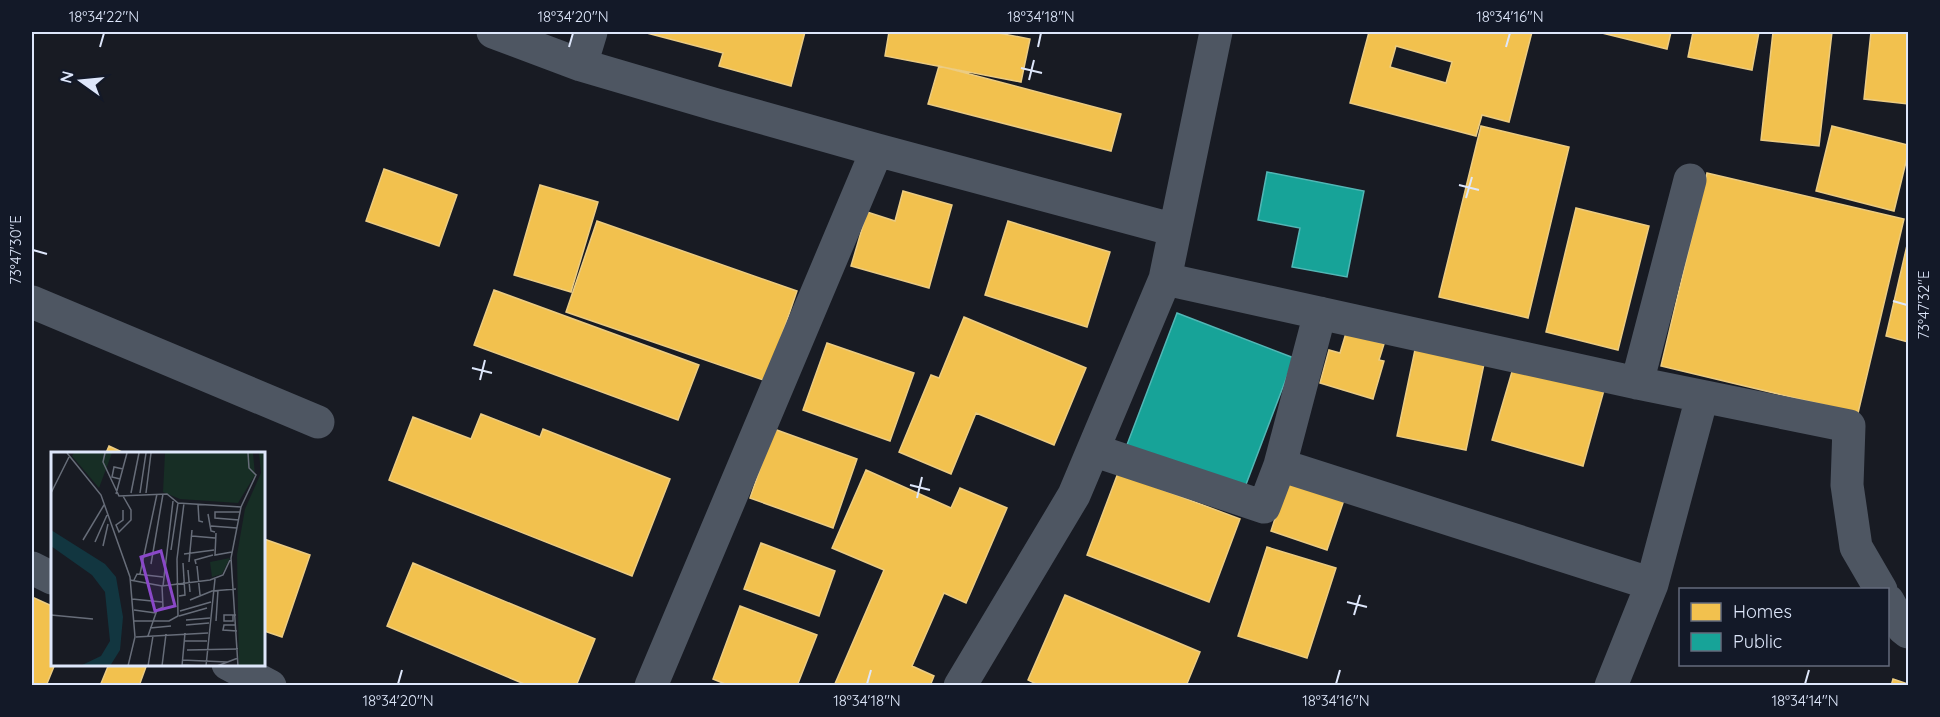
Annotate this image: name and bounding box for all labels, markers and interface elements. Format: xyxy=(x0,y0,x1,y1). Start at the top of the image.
text: 18°34'22"N xyxy=(69,7,139,26)
text: 18°34'20"N xyxy=(537,7,609,26)
text: 18°34'18"N xyxy=(1007,7,1075,26)
text: 18°34'16"N xyxy=(1476,7,1544,26)
north arrow xyxy=(51,51,111,111)
text: N xyxy=(55,69,78,85)
text: 73°47'30"E xyxy=(6,215,25,285)
text: 73°47'32"E xyxy=(1914,270,1933,340)
inset map xyxy=(51,452,266,666)
legend xyxy=(1679,588,1889,666)
text: Homes xyxy=(1733,600,1792,623)
text: Public xyxy=(1733,630,1782,653)
text: 18°34'20"N xyxy=(362,691,434,710)
text: 18°34'18"N xyxy=(833,691,901,710)
text: 18°34'16"N xyxy=(1302,691,1370,710)
text: 18°34'14"N xyxy=(1771,691,1839,710)

